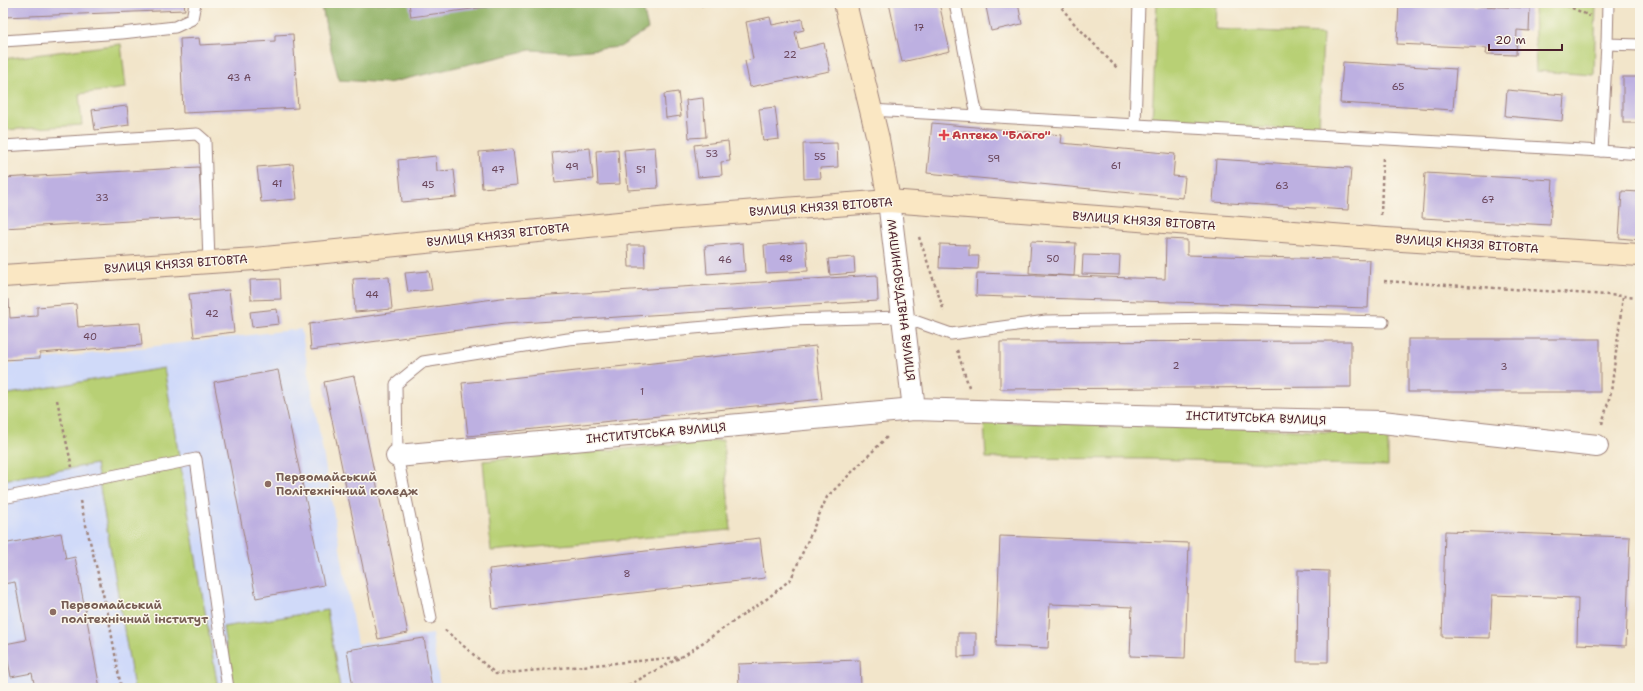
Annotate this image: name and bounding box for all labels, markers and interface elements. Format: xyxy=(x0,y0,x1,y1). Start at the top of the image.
house number: 17 xyxy=(914,21,924,34)
scale bar xyxy=(1489,26,1562,52)
text: 20 m xyxy=(1495,32,1526,48)
house number: 22 xyxy=(783,48,797,61)
house number: 43 А xyxy=(227,71,251,84)
house number: 65 xyxy=(1392,80,1404,93)
place label: Аптека "Благо" xyxy=(952,127,1051,143)
marker: Аптека "Благо" xyxy=(939,130,949,140)
house number: 53 xyxy=(706,147,718,160)
house number: 55 xyxy=(814,150,826,163)
house number: 59 xyxy=(988,152,1000,165)
house number: 61 xyxy=(1111,159,1121,172)
house number: 49 xyxy=(565,160,579,173)
house number: 47 xyxy=(491,163,505,176)
house number: 51 xyxy=(636,163,646,176)
house number: 41 xyxy=(272,177,282,190)
house number: 45 xyxy=(422,178,434,191)
house number: 63 xyxy=(1275,179,1289,192)
house number: 33 xyxy=(95,191,109,204)
house number: 67 xyxy=(1482,193,1494,206)
street label: ВУЛИЦЯ КНЯЗЯ ВІТОВТА xyxy=(749,194,894,220)
street label: ВУЛИЦЯ КНЯЗЯ ВІТОВТА xyxy=(1072,208,1217,234)
street label: МАШИНОБУДІВНА ВУЛИЦЯ xyxy=(883,218,919,382)
street label: ВУЛИЦЯ КНЯЗЯ ВІТОВТА xyxy=(426,219,571,250)
street label: ВУЛИЦЯ КНЯЗЯ ВІТОВТА xyxy=(1395,231,1540,257)
street label: ВУЛИЦЯ КНЯЗЯ ВІТОВТА xyxy=(104,251,249,277)
house number: 48 xyxy=(779,252,793,265)
house number: 50 xyxy=(1046,252,1060,265)
house number: 46 xyxy=(718,253,732,266)
house number: 44 xyxy=(365,288,379,301)
house number: 42 xyxy=(205,307,219,320)
house number: 40 xyxy=(83,330,97,343)
house number: 2 xyxy=(1173,359,1180,372)
house number: 3 xyxy=(1501,360,1508,373)
house number: 1 xyxy=(640,385,644,398)
street label: ІНСТИТУТСЬКА ВУЛИЦЯ xyxy=(1186,408,1326,428)
street label: ІНСТИТУТСЬКА ВУЛИЦЯ xyxy=(585,419,727,447)
place label: Первомайський Політехнічний коледж xyxy=(276,469,419,499)
marker: Первомайський Політехнічний коледж xyxy=(263,479,273,489)
house number: 8 xyxy=(624,567,631,580)
place label: Первомайський політехнічний інститут xyxy=(61,597,209,627)
marker: Первомайський політехнічний інститут xyxy=(48,607,58,617)

